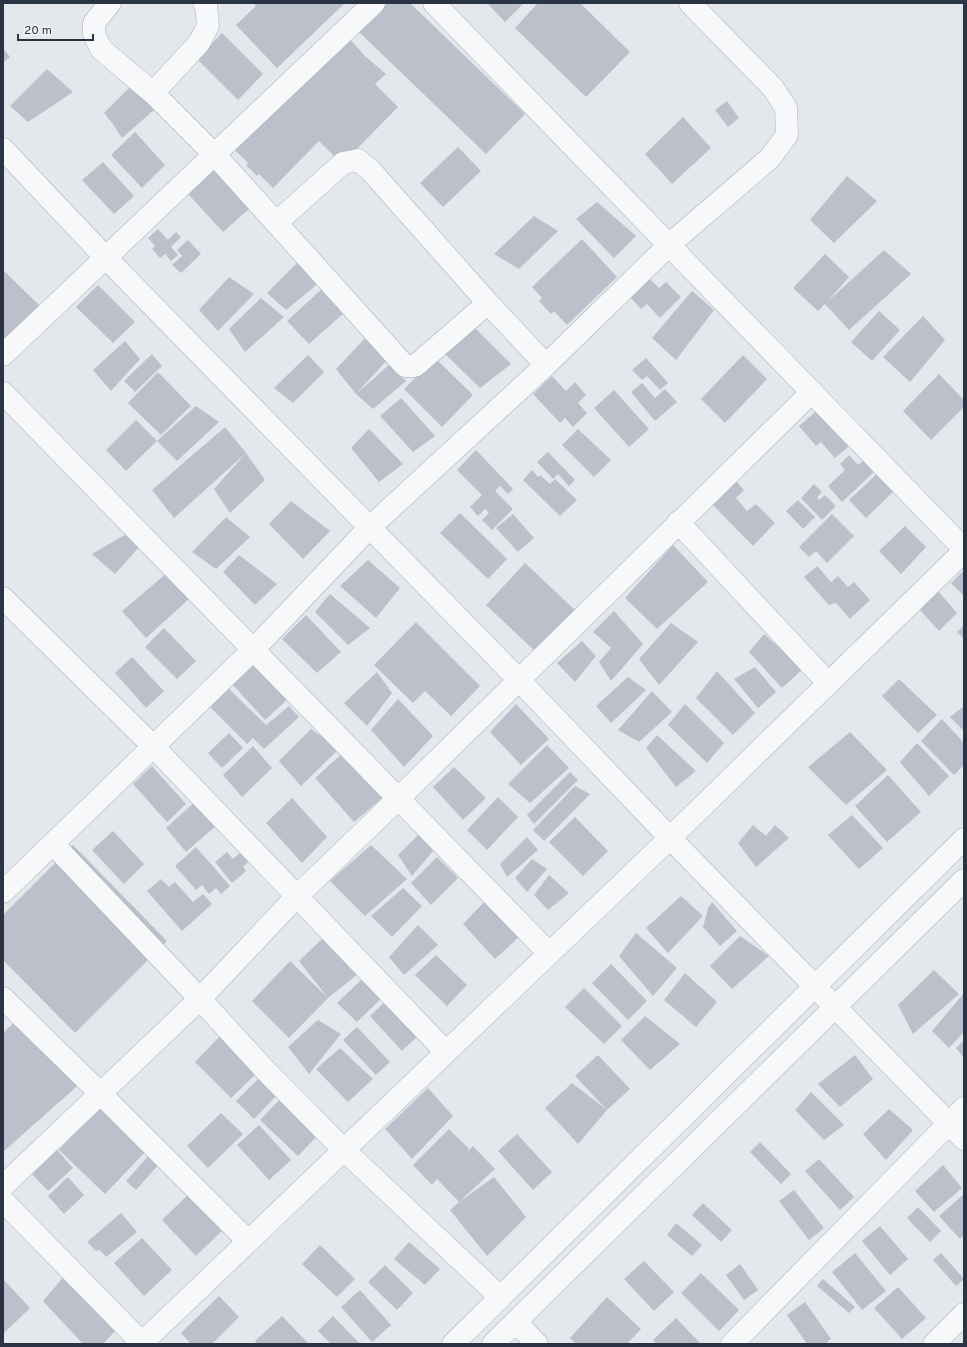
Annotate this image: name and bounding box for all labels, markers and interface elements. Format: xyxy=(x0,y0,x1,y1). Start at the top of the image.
scale bar xyxy=(18,16,93,42)
text: 20 m xyxy=(24,23,52,39)

